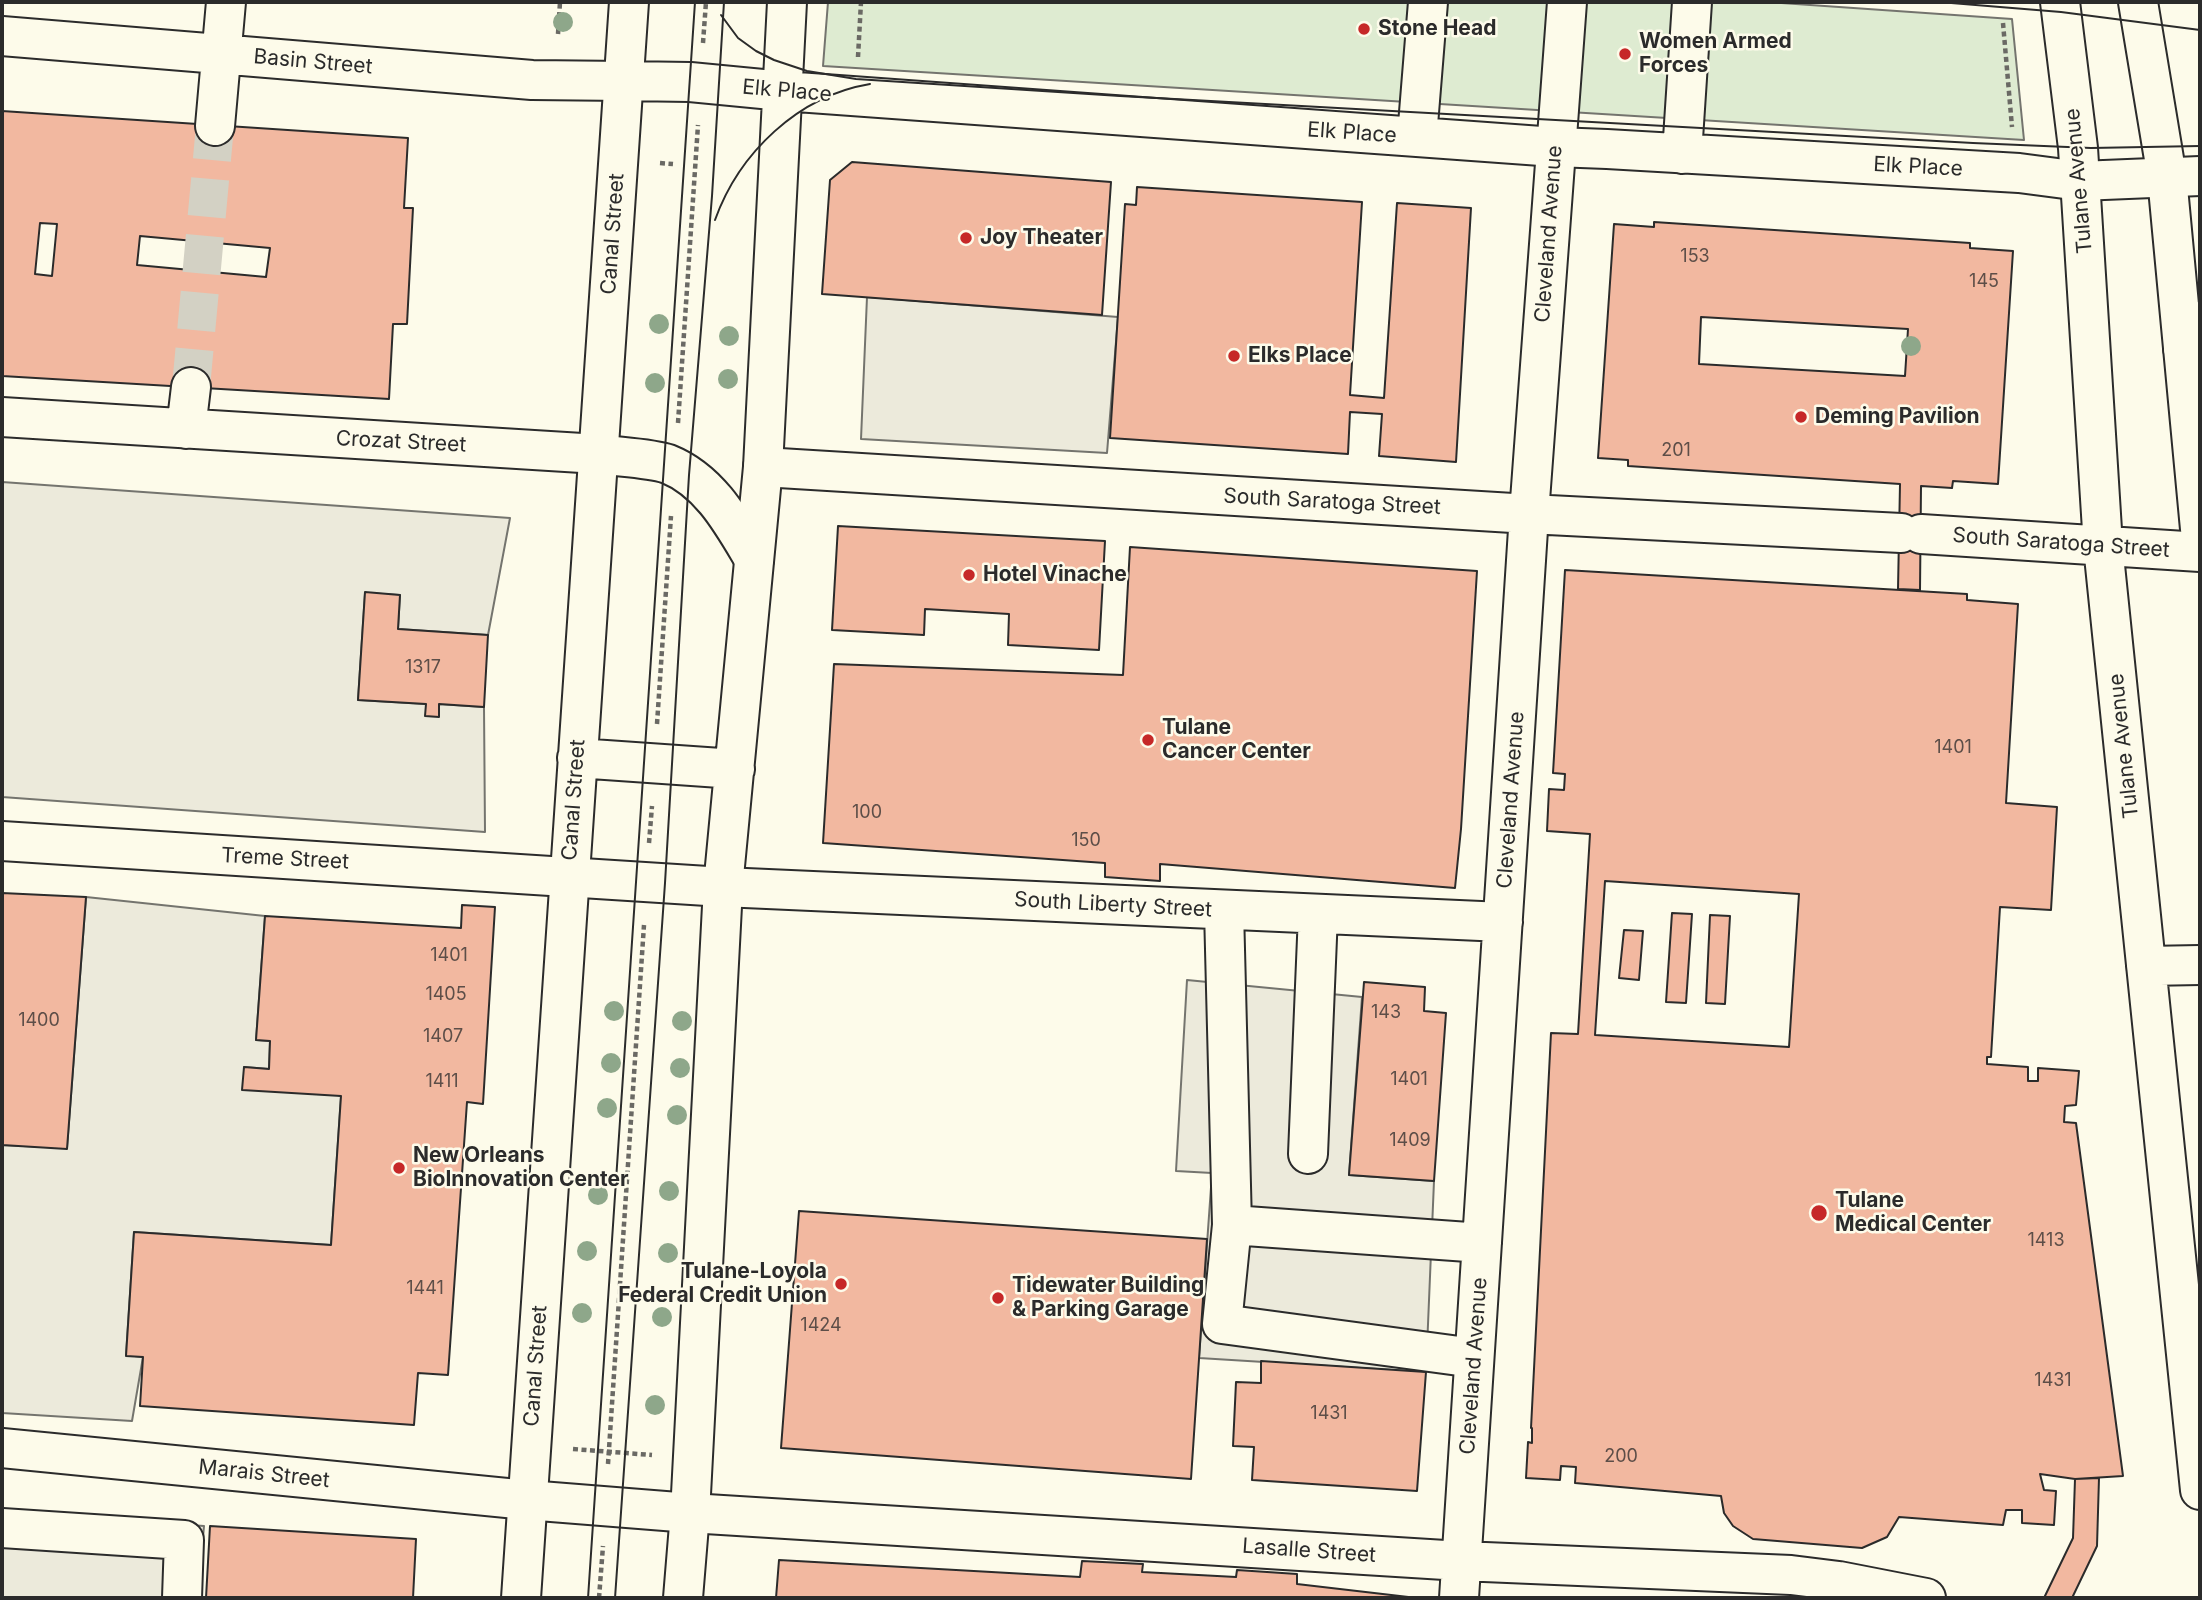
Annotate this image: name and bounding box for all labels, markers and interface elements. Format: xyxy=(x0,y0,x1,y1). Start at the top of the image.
place label: Stone Head xyxy=(1378,16,1497,42)
marker: Stone Head xyxy=(1356,21,1372,37)
place label: Women Armed Forces xyxy=(1639,29,1792,79)
street label: Basin Street xyxy=(252,44,374,80)
marker: Women Armed Forces xyxy=(1617,46,1633,62)
street label: Elk Place xyxy=(741,75,833,107)
street label: Tulane Avenue xyxy=(2060,107,2098,255)
street label: Elk Place xyxy=(1306,117,1398,149)
street label: Cleveland Avenue xyxy=(1530,144,1568,324)
street label: Elk Place xyxy=(1873,152,1963,182)
street label: Canal Street xyxy=(596,172,630,296)
place label: Joy Theater xyxy=(980,225,1103,251)
marker: Joy Theater xyxy=(958,230,974,246)
house number: 153 xyxy=(1680,246,1710,268)
house number: 145 xyxy=(1969,271,1999,293)
place label: Elks Place xyxy=(1248,343,1352,369)
marker: Elks Place xyxy=(1226,348,1242,364)
place label: Deming Pavilion xyxy=(1815,404,1980,430)
marker: Deming Pavilion xyxy=(1793,409,1809,425)
street label: Crozat Street xyxy=(335,426,467,458)
house number: 201 xyxy=(1661,440,1691,462)
street label: South Saratoga Street xyxy=(1223,484,1441,520)
street label: South Saratoga Street xyxy=(1952,523,2170,563)
place label: Hotel Vinache xyxy=(983,562,1127,588)
marker: Hotel Vinache xyxy=(961,567,977,583)
house number: 1317 xyxy=(405,657,441,679)
street label: Tulane Avenue xyxy=(2104,672,2144,820)
street label: Cleveland Avenue xyxy=(1492,710,1530,890)
place label: Tulane Cancer Center xyxy=(1162,715,1311,765)
marker: Tulane Cancer Center xyxy=(1140,732,1156,748)
house number: 1401 xyxy=(1934,737,1972,759)
street label: Canal Street xyxy=(557,738,591,862)
house number: 100 xyxy=(852,802,882,824)
house number: 150 xyxy=(1071,830,1101,852)
street label: Treme Street xyxy=(220,843,350,875)
street label: South Liberty Street xyxy=(1013,887,1213,923)
house number: 1401 xyxy=(430,945,468,967)
house number: 1405 xyxy=(425,984,467,1006)
house number: 143 xyxy=(1371,1002,1401,1024)
house number: 1400 xyxy=(18,1010,60,1032)
house number: 1407 xyxy=(423,1026,463,1048)
house number: 1401 xyxy=(1390,1069,1428,1091)
house number: 1411 xyxy=(425,1071,459,1093)
house number: 1409 xyxy=(1389,1130,1431,1152)
place label: New Orleans BioInnovation Center xyxy=(413,1143,629,1193)
marker: New Orleans BioInnovation Center xyxy=(391,1160,407,1176)
place label: Tulane Medical Center xyxy=(1835,1188,1991,1238)
marker: Tulane Medical Center xyxy=(1809,1203,1829,1223)
house number: 1413 xyxy=(2027,1230,2065,1252)
place label: Tulane-Loyola Federal Credit Union xyxy=(618,1259,827,1309)
place label: Tidewater Building & Parking Garage xyxy=(1012,1273,1204,1323)
marker: Tulane-Loyola Federal Credit Union xyxy=(833,1276,849,1292)
street label: Cleveland Avenue xyxy=(1455,1276,1493,1456)
house number: 1441 xyxy=(406,1278,444,1300)
marker: Tidewater Building & Parking Garage xyxy=(990,1290,1006,1306)
street label: Canal Street xyxy=(519,1304,553,1428)
house number: 1424 xyxy=(800,1315,842,1337)
house number: 1431 xyxy=(2034,1370,2072,1392)
house number: 1431 xyxy=(1310,1403,1348,1425)
house number: 200 xyxy=(1604,1446,1638,1468)
street label: Marais Street xyxy=(197,1455,331,1493)
street label: Lasalle Street xyxy=(1241,1534,1377,1568)

